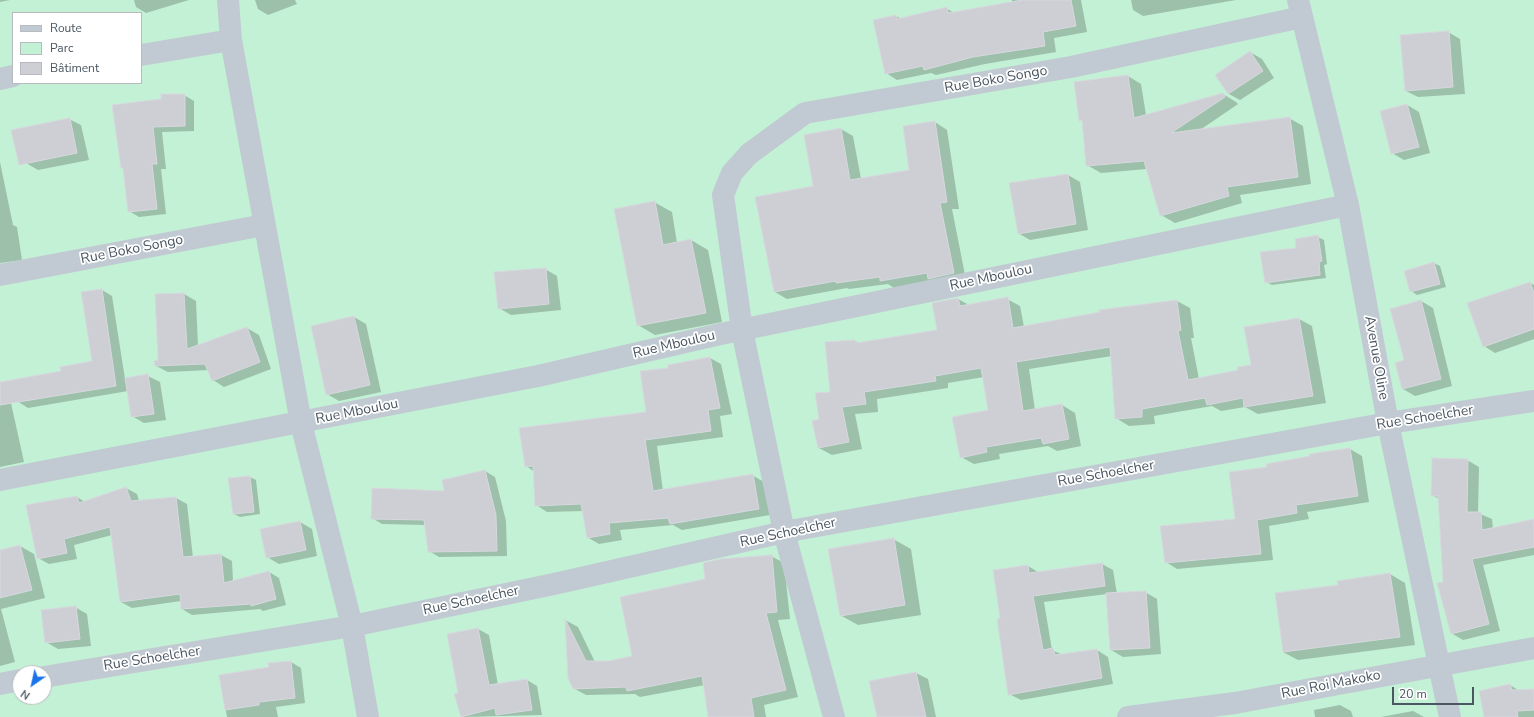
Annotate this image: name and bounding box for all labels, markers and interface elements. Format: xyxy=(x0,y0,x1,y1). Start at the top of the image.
legend xyxy=(12,12,142,84)
text: Route xyxy=(50,20,82,36)
text: Parc xyxy=(50,40,73,56)
text: Bâtiment xyxy=(50,60,99,76)
street label: Rue Boko Songo xyxy=(943,63,1049,97)
street label: Rue Boko Songo xyxy=(79,232,185,268)
street label: Rue Mboulou xyxy=(948,261,1034,295)
street label: Avenue Oline xyxy=(1360,315,1392,401)
street label: Rue Mboulou xyxy=(631,327,717,363)
street label: Rue Mboulou xyxy=(314,396,400,428)
street label: Rue Schoelcher xyxy=(1376,402,1474,434)
street label: Rue Schoelcher xyxy=(1057,457,1155,491)
street label: Rue Schoelcher xyxy=(739,515,837,551)
street label: Rue Schoelcher xyxy=(422,583,520,619)
street label: Rue Schoelcher xyxy=(103,643,201,675)
north arrow xyxy=(12,665,52,705)
street label: Rue Roi Makoko xyxy=(1280,667,1382,703)
scale bar xyxy=(1394,679,1476,705)
text: N xyxy=(18,686,33,703)
text: 20 m xyxy=(1399,686,1427,702)

